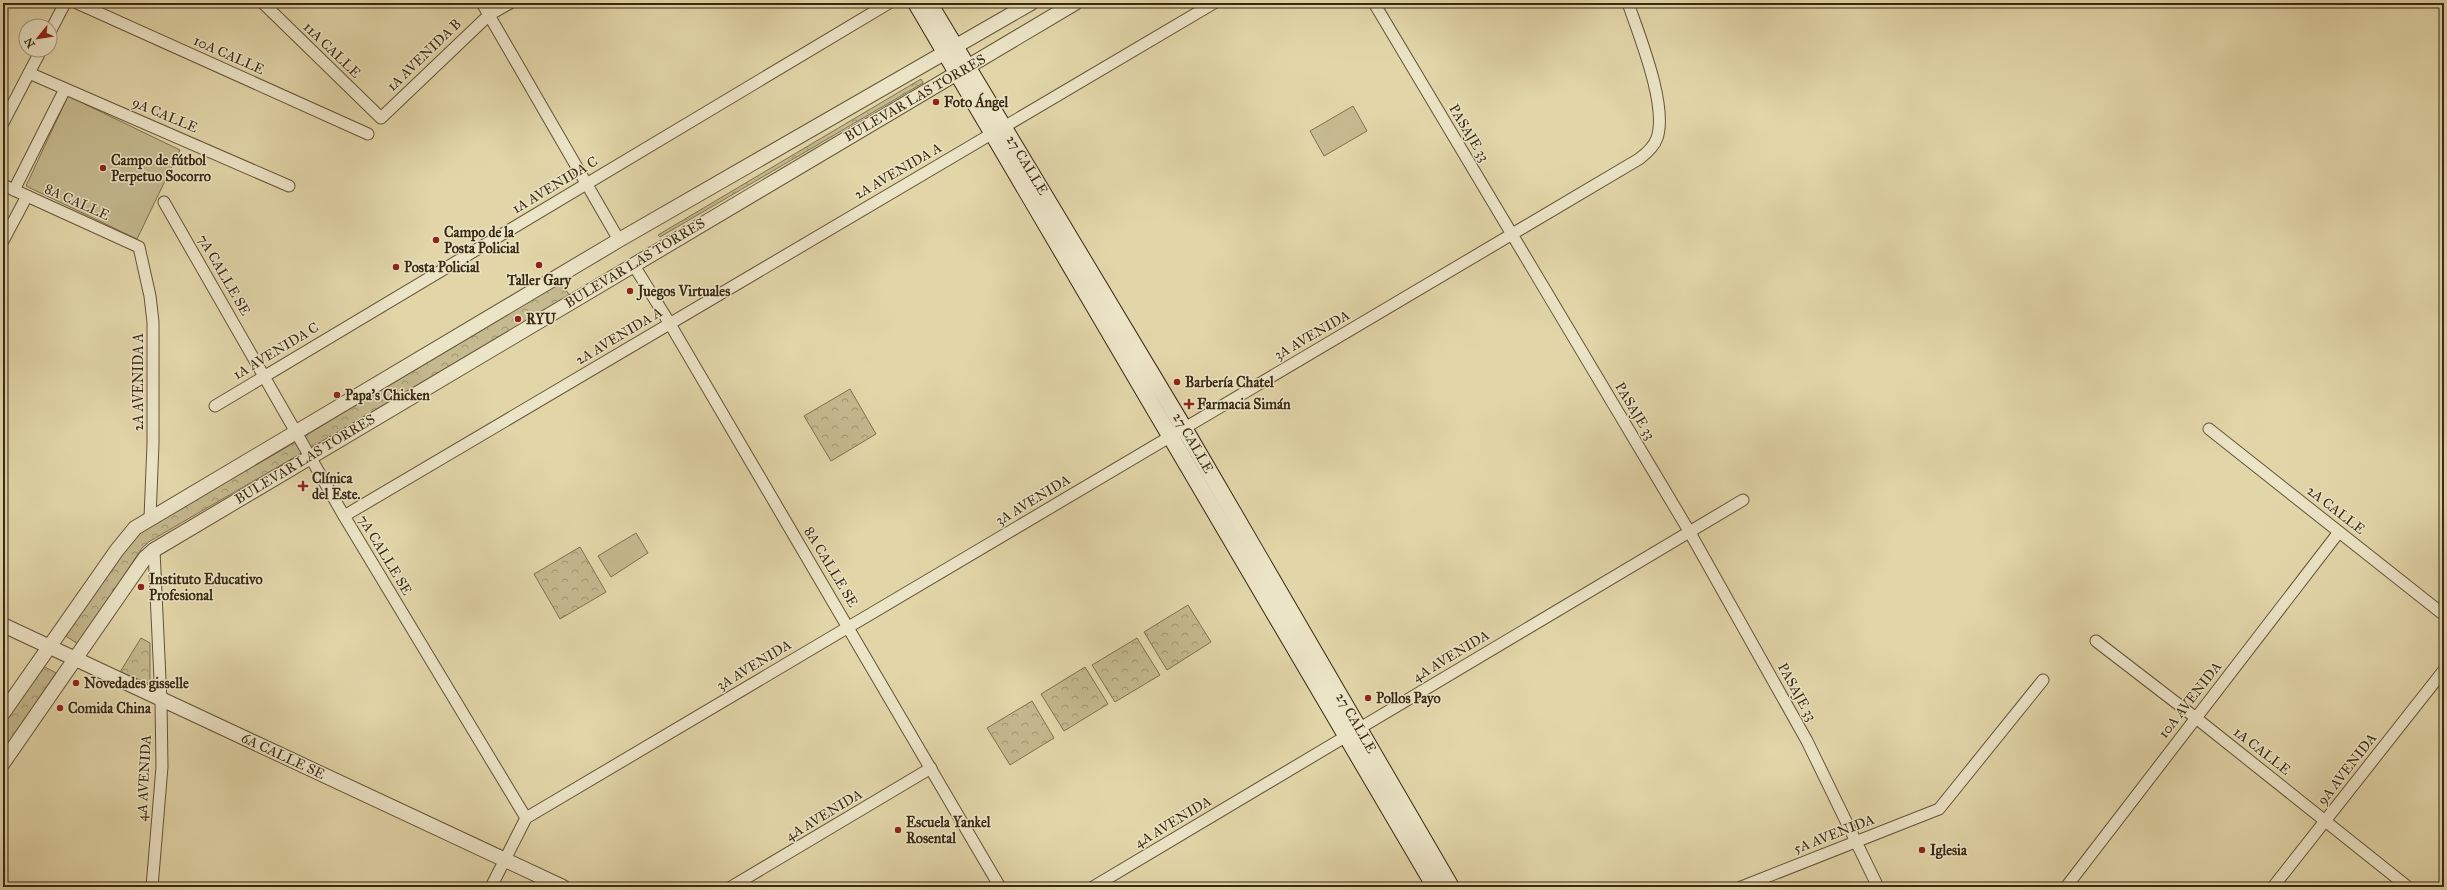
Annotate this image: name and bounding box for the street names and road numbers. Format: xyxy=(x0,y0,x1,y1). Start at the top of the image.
street label: 1A AVENIDA B xyxy=(383,15,465,95)
street label: 11A CALLE xyxy=(300,18,364,82)
street label: 10A CALLE xyxy=(191,32,267,78)
street label: BULEVAR LAS TORRES xyxy=(841,50,989,146)
street label: 9A CALLE xyxy=(130,94,200,136)
street label: PASAJE 33 xyxy=(1444,101,1493,165)
street label: 27 CALLE xyxy=(1003,132,1051,198)
street label: 2A AVENIDA A xyxy=(851,139,945,203)
street label: 1A AVENIDA C xyxy=(509,153,601,217)
street label: 8A CALLE xyxy=(42,180,112,224)
street label: BULEVAR LAS TORRES xyxy=(562,214,708,312)
street label: 7A CALLE SE xyxy=(194,231,254,319)
street label: 2A AVENIDA A xyxy=(573,303,666,369)
street label: 3A AVENIDA xyxy=(1271,306,1353,363)
street label: 1A AVENIDA C xyxy=(230,319,322,383)
street label: 2A AVENIDA A xyxy=(130,332,147,431)
street label: PASAJE 33 xyxy=(1610,379,1659,443)
street label: BULEVAR LAS TORRES xyxy=(232,410,378,508)
street label: 27 CALLE xyxy=(1169,410,1217,476)
street label: 3A AVENIDA xyxy=(993,471,1074,529)
street label: 2A CALLE xyxy=(2304,482,2368,538)
street label: 7A CALLE SE xyxy=(354,512,416,598)
street label: 8A CALLE SE xyxy=(800,524,862,610)
street label: 4A AVENIDA xyxy=(1410,626,1493,686)
street label: 3A AVENIDA xyxy=(714,636,795,694)
street label: 10A AVENIDA xyxy=(2155,658,2225,742)
street label: PASAJE 33 xyxy=(1773,660,1820,725)
street label: 27 CALLE xyxy=(1332,690,1380,756)
street label: 1A CALLE xyxy=(2230,723,2294,779)
street label: 6A CALLE SE xyxy=(238,729,328,783)
street label: 9A AVENIDA xyxy=(2314,729,2381,808)
street label: 4A AVENIDA xyxy=(133,734,155,822)
street label: 4A AVENIDA xyxy=(783,785,866,845)
street label: 4A AVENIDA xyxy=(1132,792,1215,852)
street label: 5A AVENIDA xyxy=(1791,811,1877,857)

